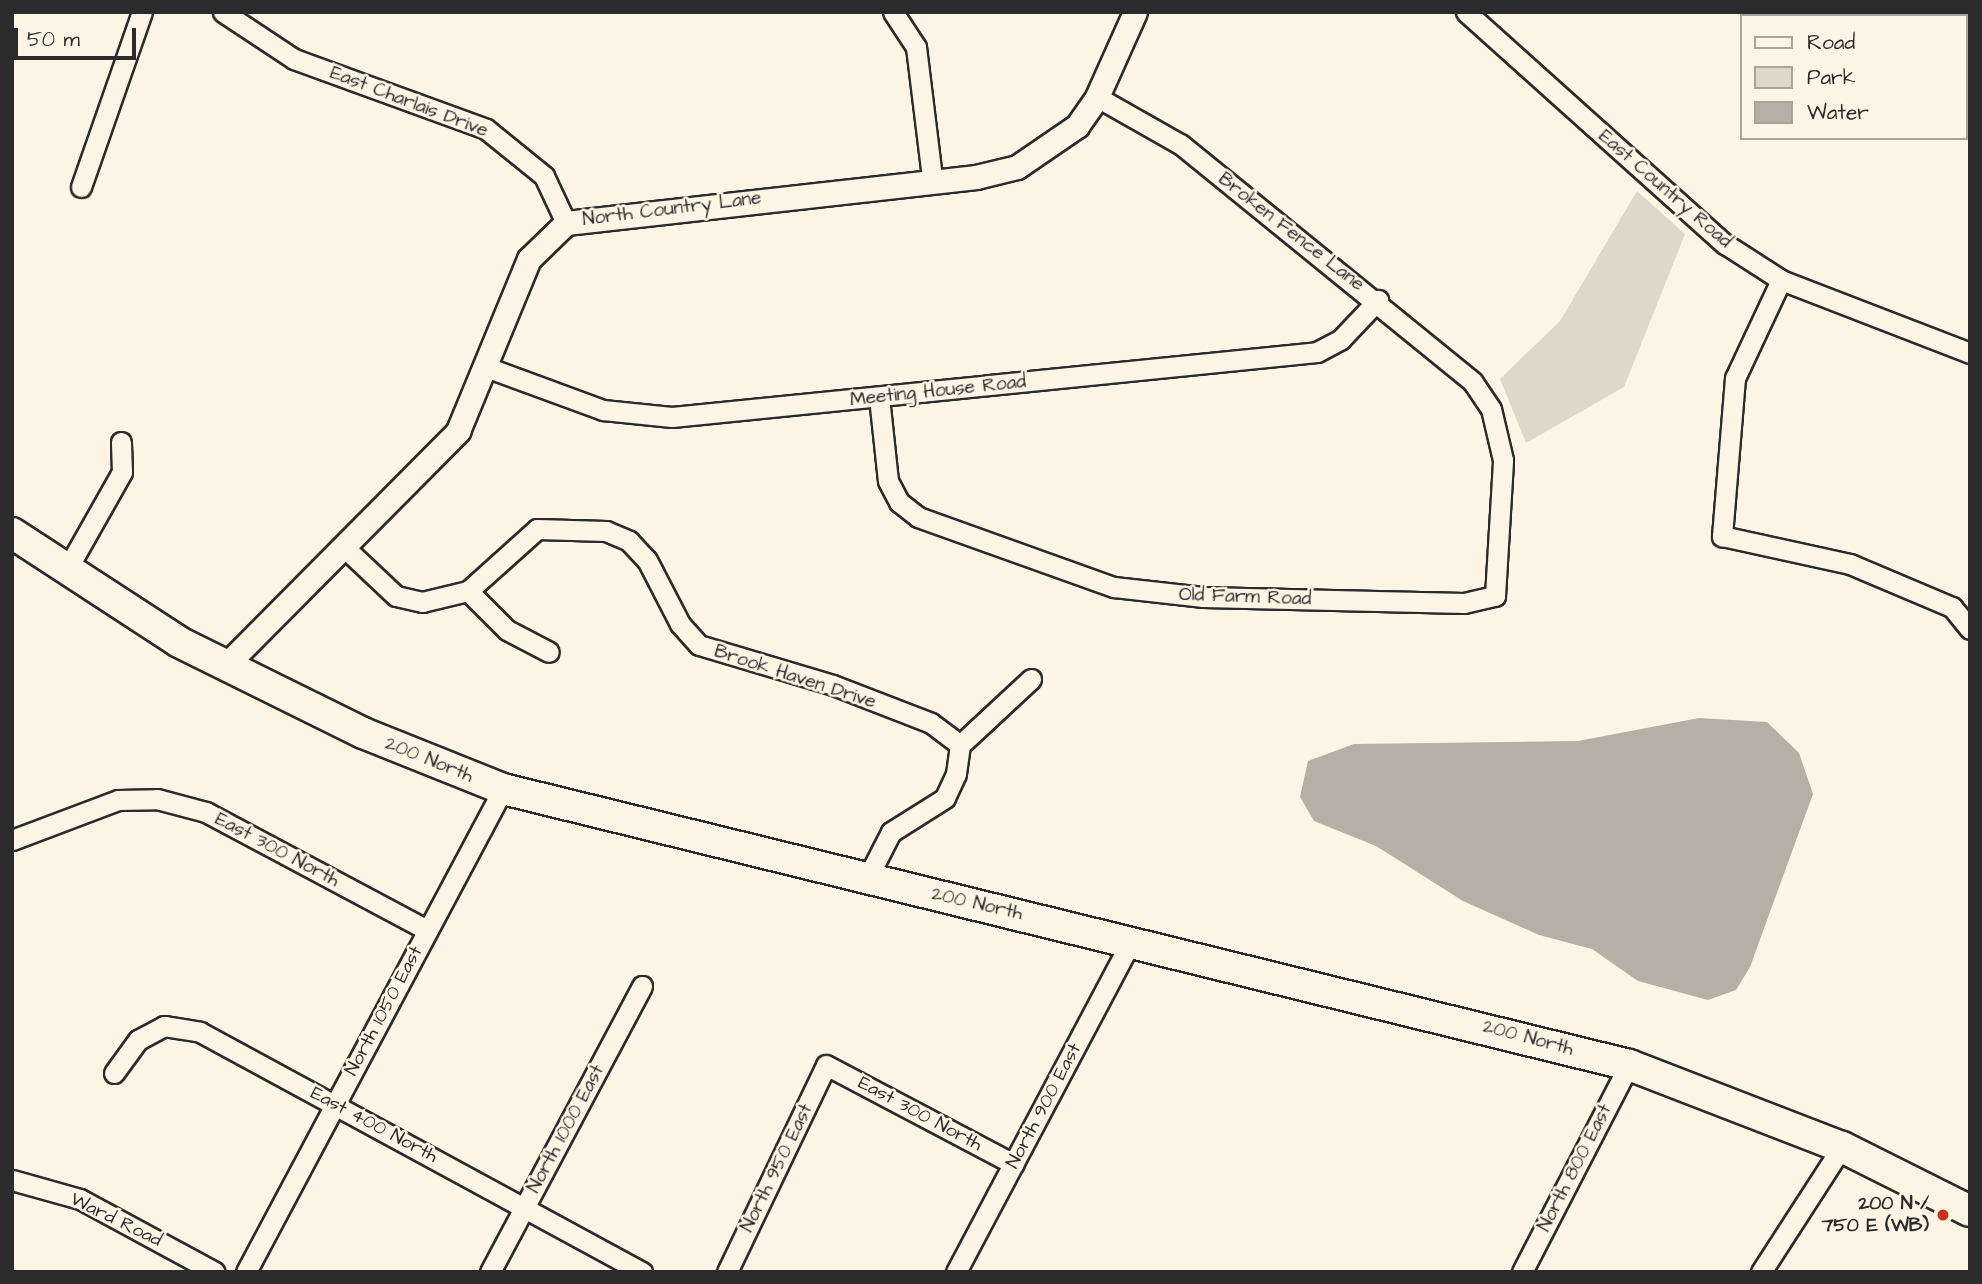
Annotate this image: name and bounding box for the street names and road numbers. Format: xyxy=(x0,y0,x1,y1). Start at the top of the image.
street label: East Charlais Drive xyxy=(327,61,491,143)
street label: East Country Road xyxy=(1594,125,1736,253)
street label: Broken Fence Lane xyxy=(1213,168,1369,296)
street label: North Country Lane xyxy=(581,187,763,231)
street label: Meeting House Road xyxy=(849,370,1027,412)
street label: Old Farm Road xyxy=(1178,583,1312,611)
street label: Brook Haven Drive xyxy=(711,640,879,714)
street label: 200 North xyxy=(382,732,476,788)
street label: East 300 North xyxy=(211,808,343,892)
street label: 200 North xyxy=(929,882,1025,926)
street label: North 1050 East xyxy=(340,942,428,1080)
street label: 200 North xyxy=(1480,1015,1576,1061)
street label: North 900 East xyxy=(1001,1040,1087,1172)
street label: North 1000 East xyxy=(523,1061,609,1197)
street label: East 300 North xyxy=(854,1072,986,1156)
street label: East 400 North xyxy=(307,1082,441,1168)
street label: North 950 East xyxy=(736,1100,818,1236)
street label: North 800 East xyxy=(1533,1101,1617,1235)
street label: Ward Road xyxy=(67,1188,165,1252)

